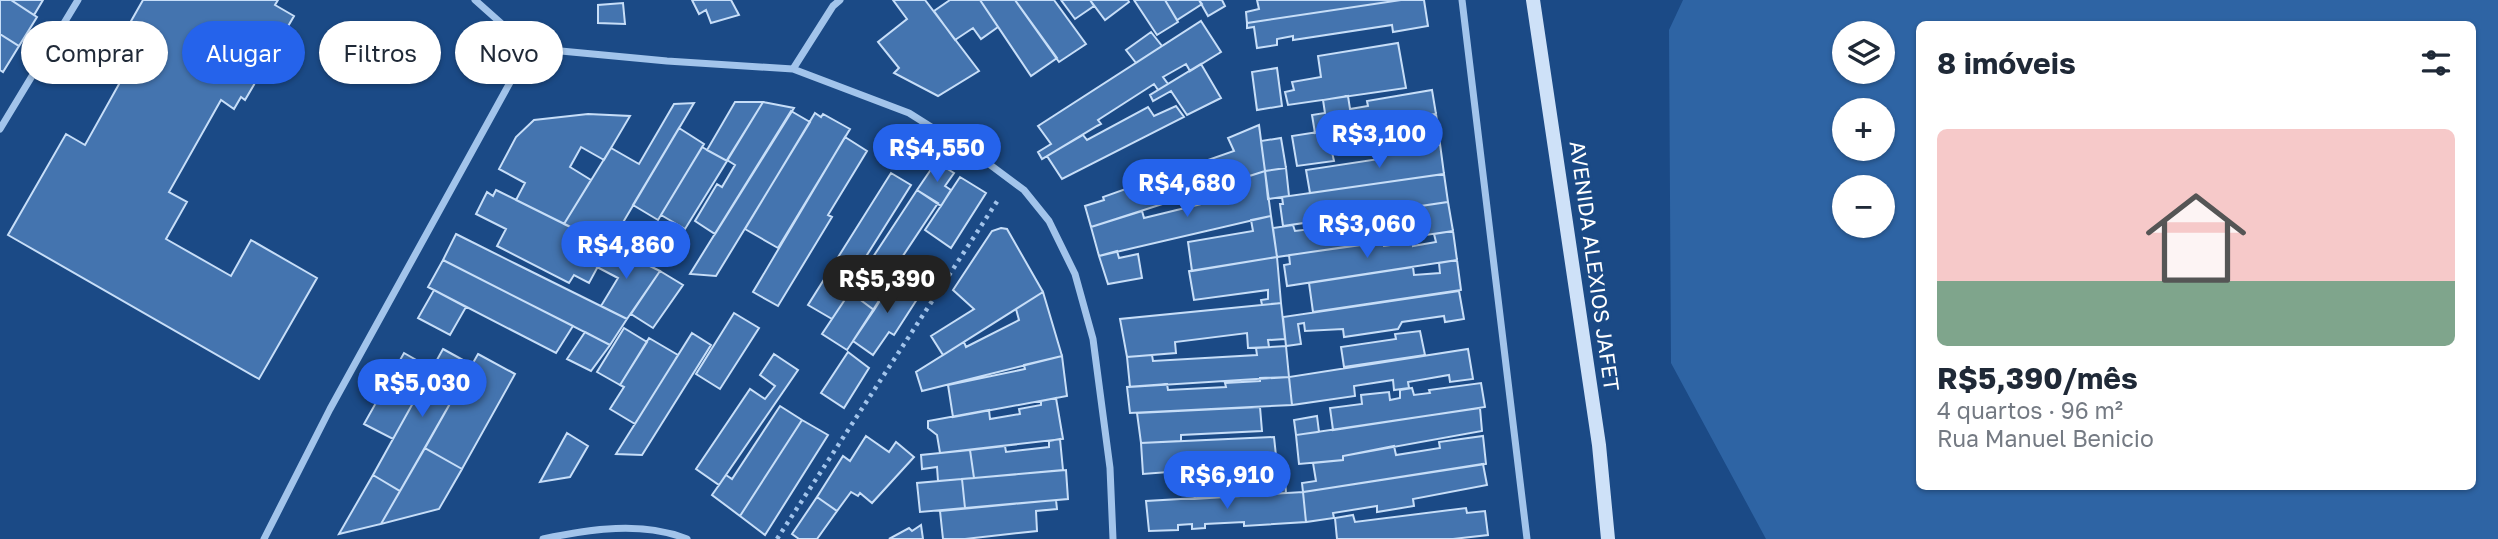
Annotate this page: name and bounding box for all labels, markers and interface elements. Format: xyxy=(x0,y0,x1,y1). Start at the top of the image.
chip: Comprar xyxy=(21,21,168,84)
chip: Alugar xyxy=(182,21,305,84)
chip: Filtros xyxy=(319,21,441,84)
chip: Novo xyxy=(455,21,563,84)
map controls xyxy=(1832,21,1895,238)
button: layers xyxy=(1832,21,1895,84)
icon: filters xyxy=(2417,44,2455,82)
text: 8 imóveis xyxy=(1937,45,2076,81)
button: + xyxy=(1832,98,1895,161)
pin: R$3,100 xyxy=(1314,110,1444,170)
text: R$3,100 xyxy=(1332,119,1426,147)
pin: R$4,550 xyxy=(872,124,1002,184)
text: R$4,550 xyxy=(889,133,985,161)
street label: AVENIDA ALEXIOS JAFET xyxy=(1565,139,1625,393)
pin: R$4,680 xyxy=(1122,160,1252,219)
text: R$4,680 xyxy=(1138,168,1236,196)
button: − xyxy=(1832,175,1895,238)
icon: home xyxy=(2133,175,2259,301)
pin: R$3,060 xyxy=(1302,201,1432,260)
text: R$3,060 xyxy=(1318,209,1416,237)
pin: R$4,860 xyxy=(561,222,691,281)
text: R$4,860 xyxy=(577,230,675,258)
pin: R$5,390 xyxy=(822,256,952,315)
text: R$5,390 xyxy=(839,264,935,292)
pin: R$5,030 xyxy=(357,360,487,419)
text: R$5,390/mês xyxy=(1937,360,2138,396)
text: R$5,030 xyxy=(374,368,470,396)
text: 4 quartos · 96 m² xyxy=(1937,396,2123,424)
text: Rua Manuel Benicio xyxy=(1937,424,2154,452)
pin: R$6,910 xyxy=(1162,452,1292,511)
text: R$6,910 xyxy=(1180,460,1274,488)

